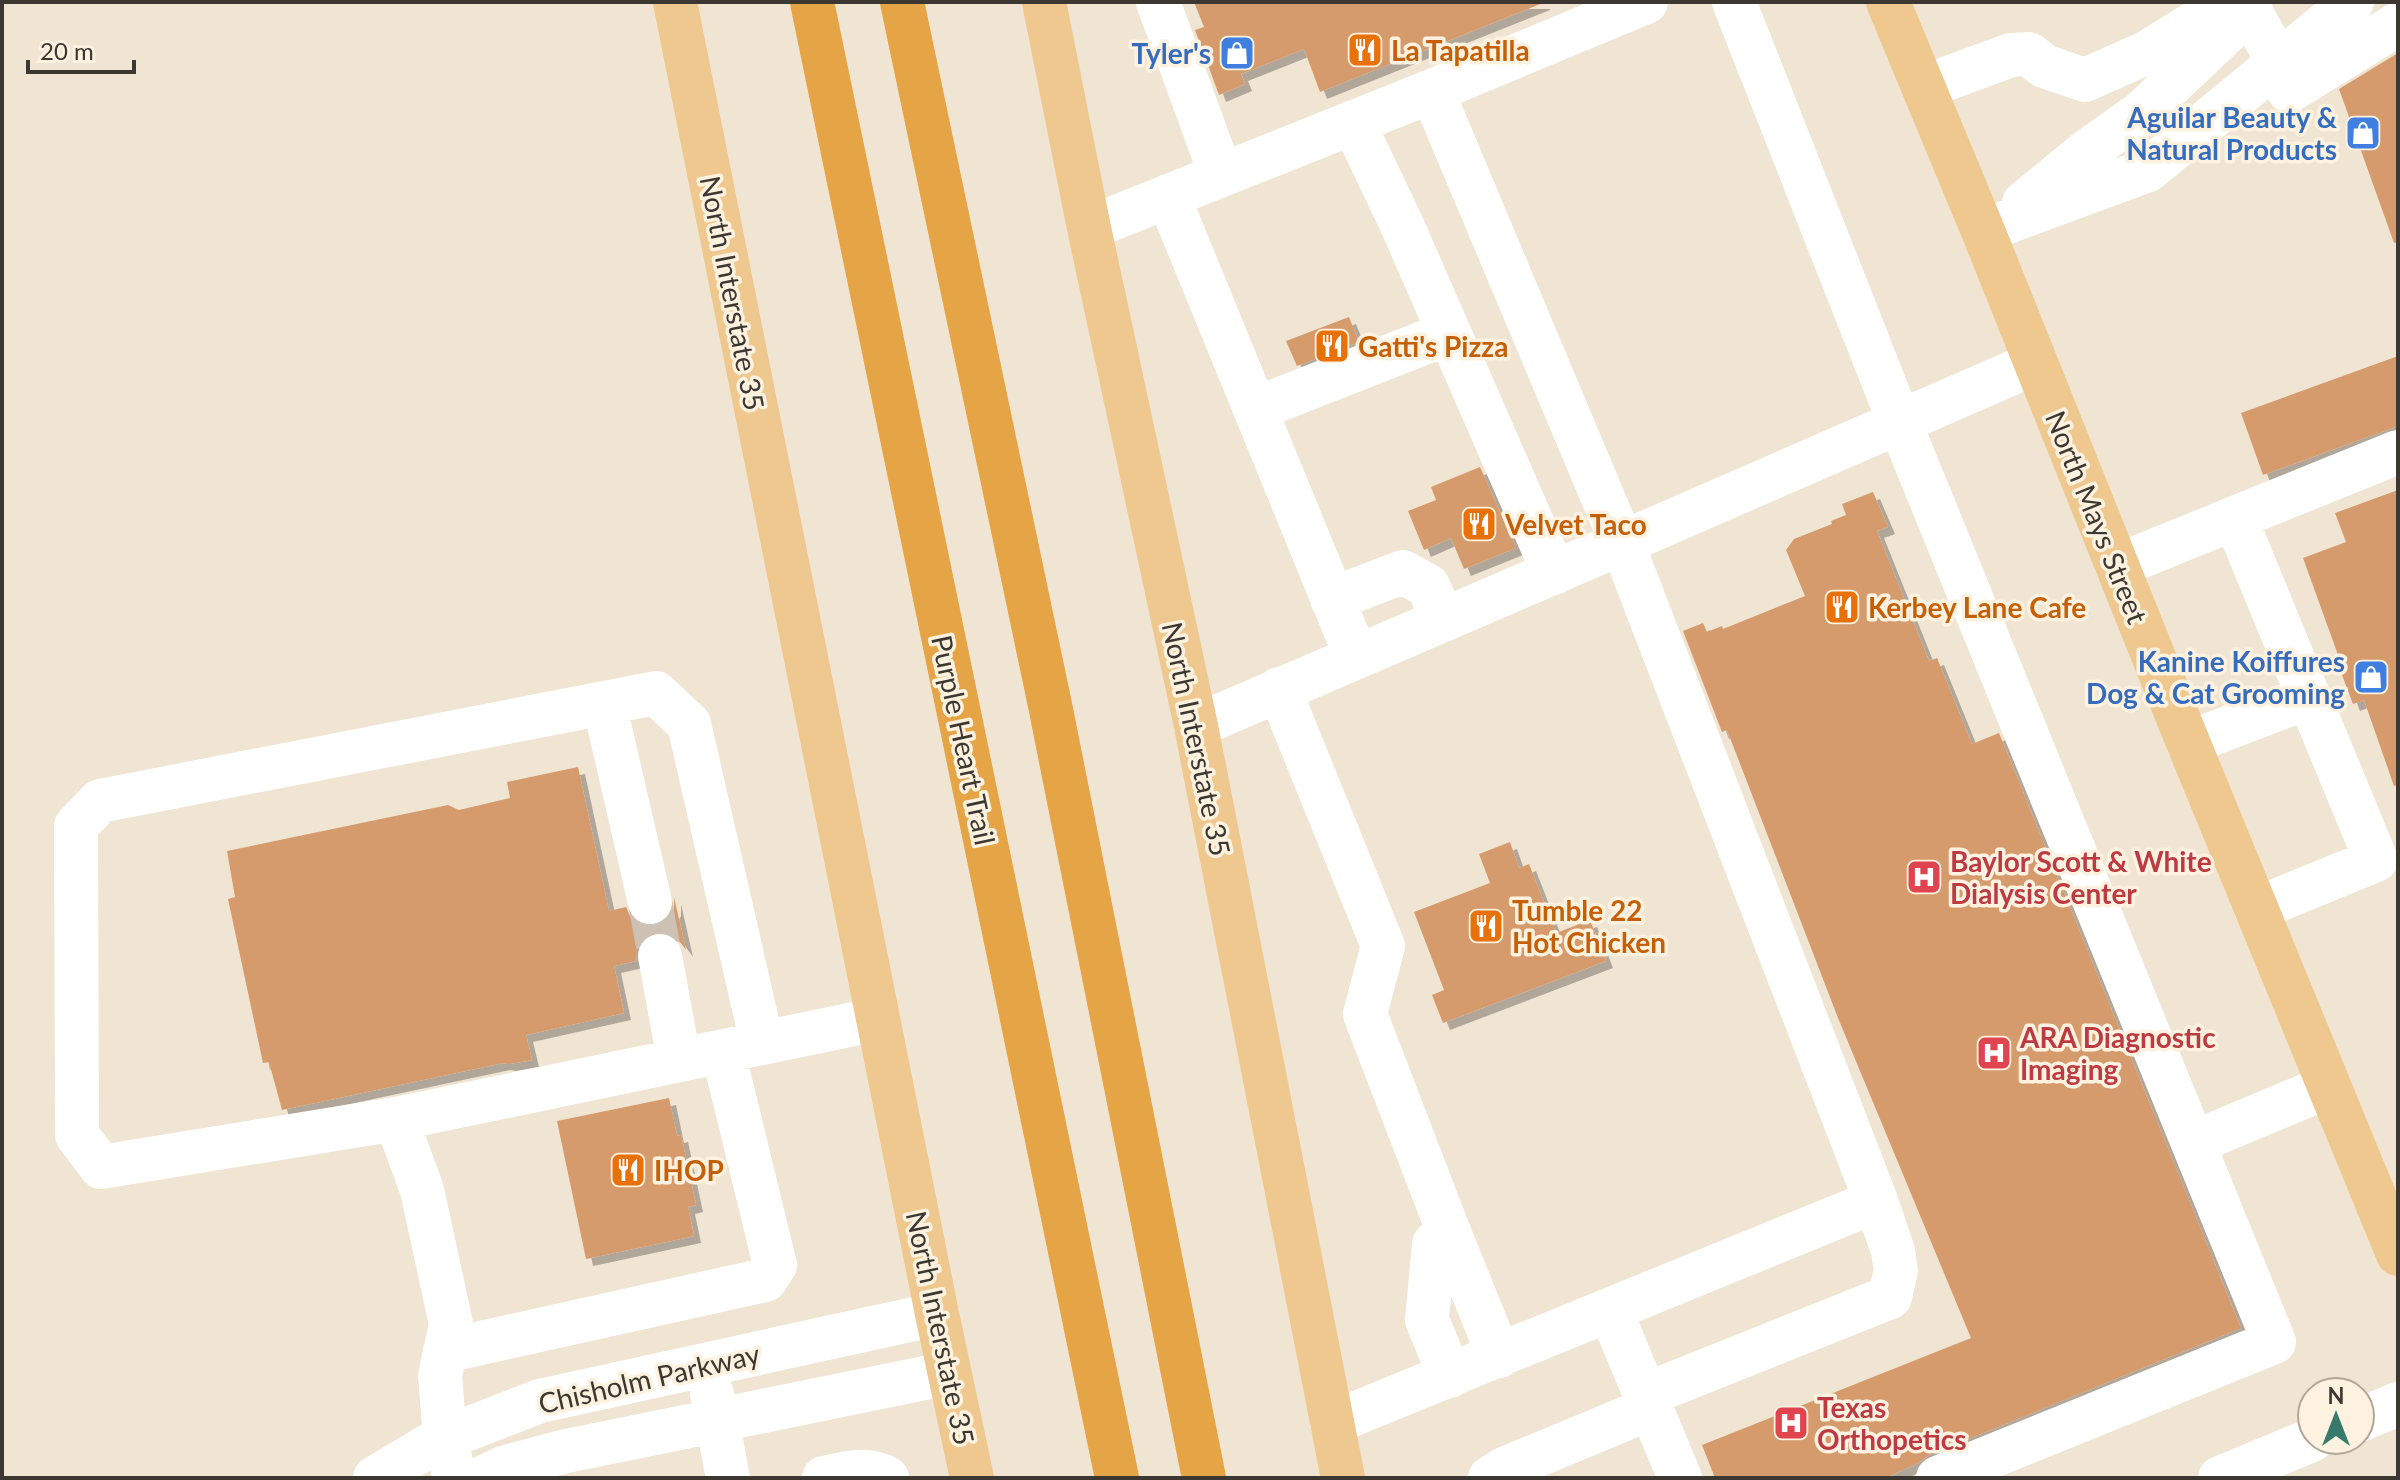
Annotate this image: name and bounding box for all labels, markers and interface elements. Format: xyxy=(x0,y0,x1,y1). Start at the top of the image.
scale bar xyxy=(28,24,134,74)
restaurant icon: La Tapatilla xyxy=(1346,31,1384,69)
place label: La Tapatilla xyxy=(1391,33,1530,67)
shop icon: Tyler's xyxy=(1218,34,1256,72)
text: 20 m xyxy=(40,36,94,65)
place label: Tyler's xyxy=(1132,36,1211,70)
place label: Aguilar Beauty & Natural Products xyxy=(2126,100,2338,166)
shop icon: Aguilar Beauty & Natural Products xyxy=(2344,114,2382,152)
street label: North Interstate 35 xyxy=(694,173,772,413)
restaurant icon: Gatti's Pizza xyxy=(1313,327,1351,365)
place label: Gatti's Pizza xyxy=(1358,329,1508,363)
street label: North Mays Street xyxy=(2039,406,2155,628)
restaurant icon: Velvet Taco xyxy=(1460,505,1498,543)
place label: Velvet Taco xyxy=(1504,507,1647,541)
restaurant icon: Kerbey Lane Cafe xyxy=(1823,588,1861,626)
place label: Kerbey Lane Cafe xyxy=(1868,590,2086,624)
street label: North Interstate 35 xyxy=(1156,619,1238,859)
street label: Purple Heart Trail xyxy=(925,632,1003,848)
place label: Kanine Koiffures Dog & Cat Grooming xyxy=(2086,644,2345,710)
shop icon: Kanine Koiffures Dog & Cat Grooming xyxy=(2352,658,2390,696)
place label: Baylor Scott & White Dialysis Center xyxy=(1950,844,2212,910)
hospital icon: Baylor Scott & White Dialysis Center xyxy=(1905,858,1943,896)
place label: Tumble 22 Hot Chicken xyxy=(1512,893,1666,959)
restaurant icon: Tumble 22 Hot Chicken xyxy=(1467,907,1505,945)
place label: ARA Diagnostic Imaging xyxy=(2019,1020,2216,1086)
hospital icon: ARA Diagnostic Imaging xyxy=(1975,1034,2013,1072)
restaurant icon: IHOP xyxy=(609,1151,647,1189)
place label: IHOP xyxy=(654,1153,724,1187)
street label: North Interstate 35 xyxy=(900,1208,982,1448)
street label: Chisholm Parkway xyxy=(535,1336,763,1420)
north arrow xyxy=(2296,1376,2376,1456)
text: N xyxy=(2328,1382,2344,1409)
place label: Texas Orthopetics xyxy=(1817,1390,1967,1456)
hospital icon: Texas Orthopetics xyxy=(1772,1404,1810,1442)

